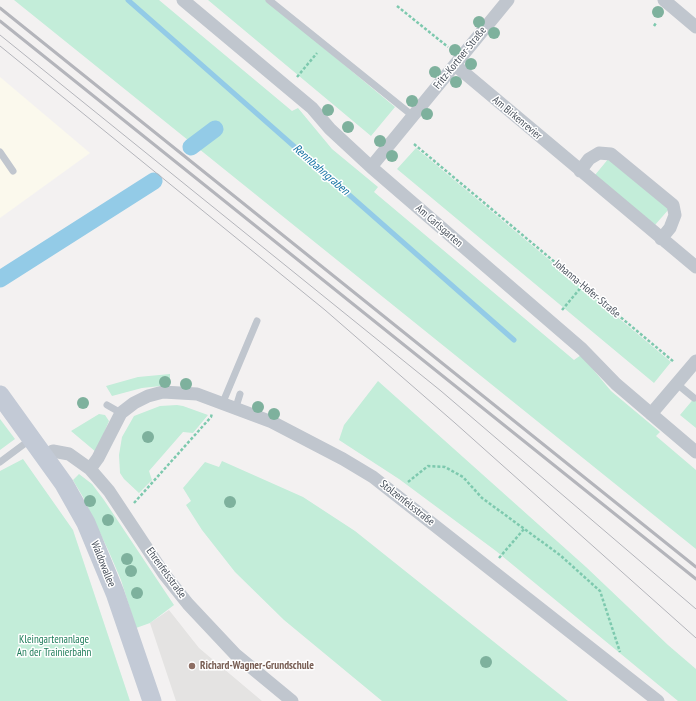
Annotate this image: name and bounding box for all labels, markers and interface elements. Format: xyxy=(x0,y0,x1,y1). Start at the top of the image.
street label: Fritz-Kortner-Straße xyxy=(431,24,489,92)
street label: Am Birkenrevier xyxy=(490,94,544,142)
water label: Rennbahngraben xyxy=(290,142,352,198)
street label: Am Carlsgarten xyxy=(413,202,465,250)
street label: Johanna-Hofer-Straße xyxy=(551,257,623,321)
street label: Stolzenfelsstraße xyxy=(377,478,437,528)
street label: Waldowallee xyxy=(88,539,118,589)
street label: Ehrenfelsstraße xyxy=(143,545,189,601)
park label: Kleingartenanlage An der Trainierbahn xyxy=(17,633,91,659)
place label: Richard-Wagner-Grundschule xyxy=(200,659,314,673)
marker: Richard-Wagner-Grundschule xyxy=(187,661,197,671)

